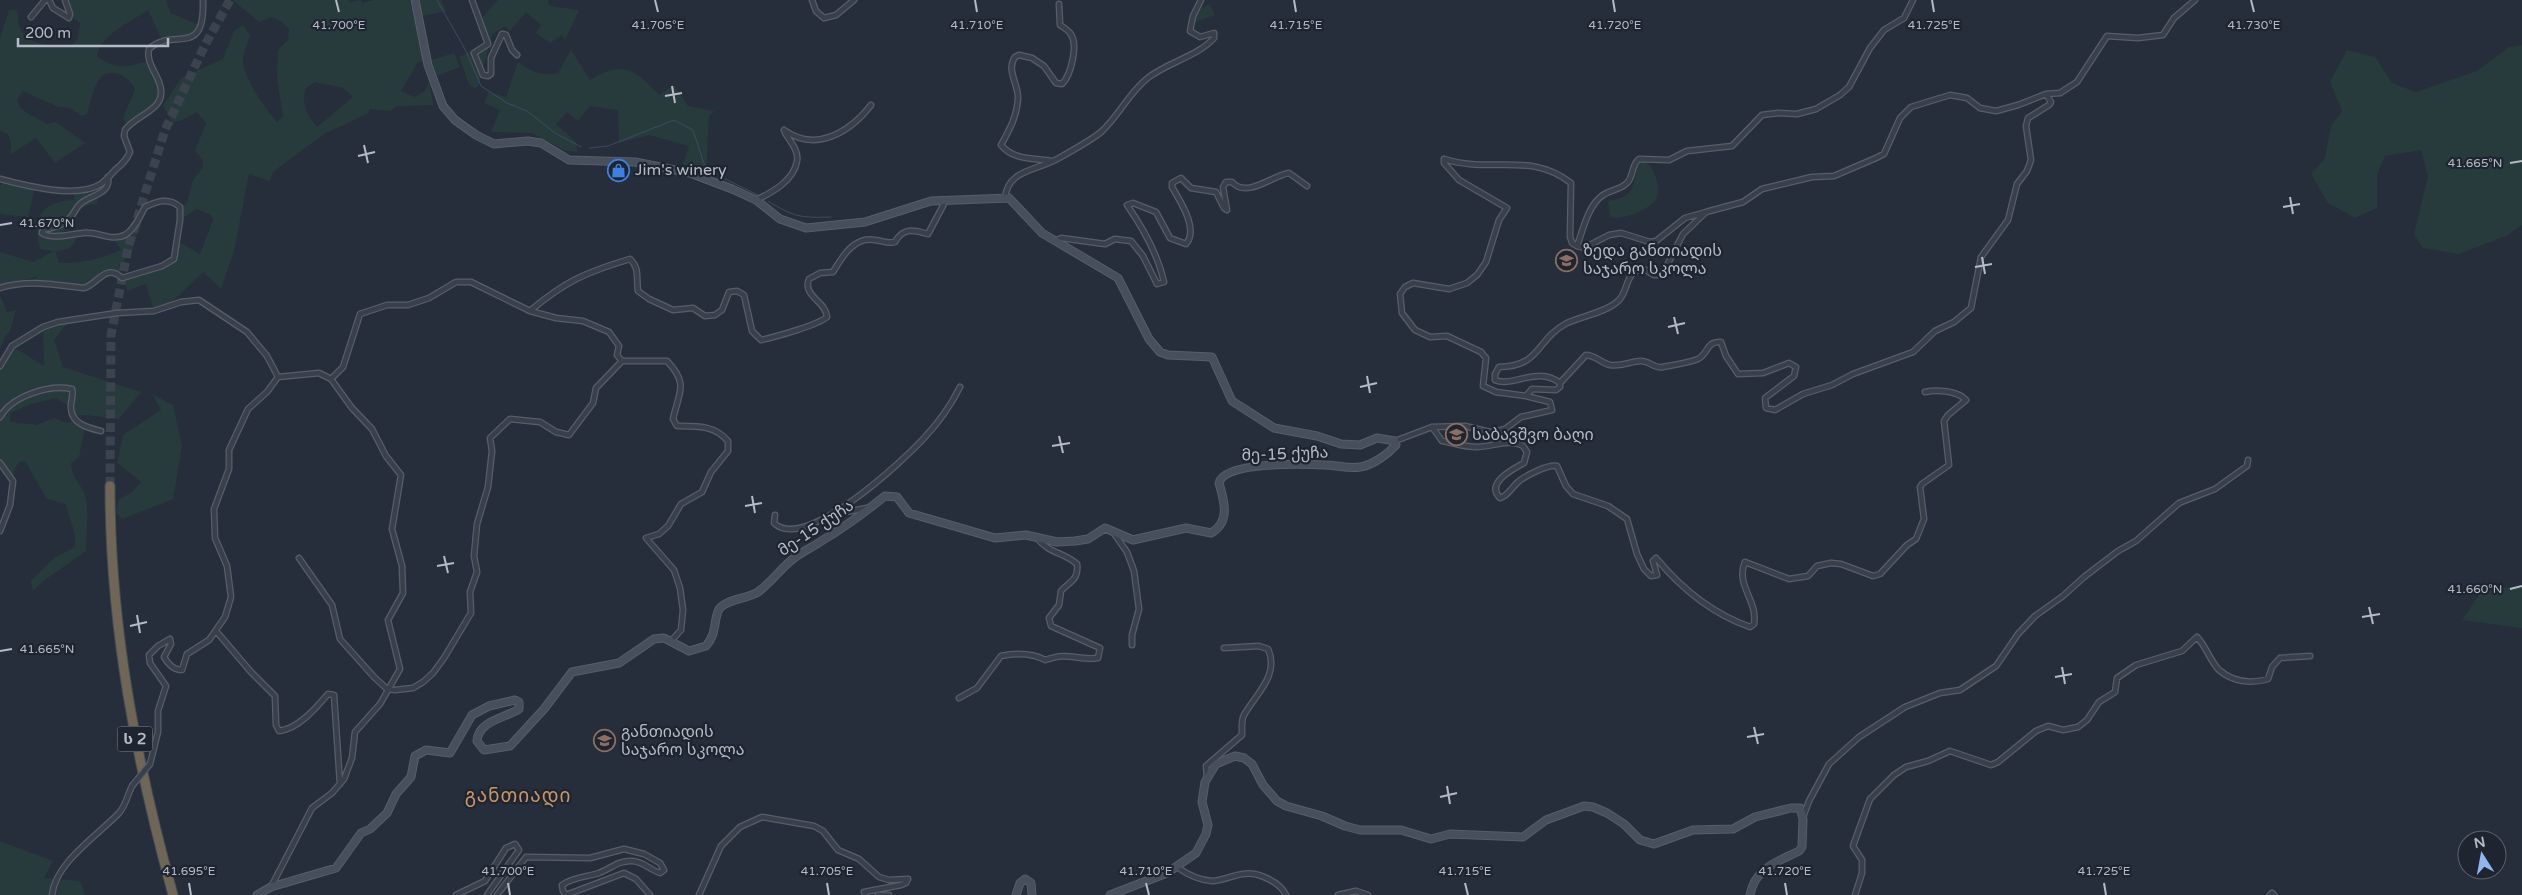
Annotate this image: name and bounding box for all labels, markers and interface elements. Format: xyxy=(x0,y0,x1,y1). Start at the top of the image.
scale bar xyxy=(18,15,168,47)
text: 41.700°E xyxy=(313,18,366,32)
text: 41.705°E xyxy=(632,18,685,32)
text: 41.710°E xyxy=(951,18,1004,32)
text: 41.715°E xyxy=(1270,18,1323,32)
text: 41.720°E xyxy=(1589,18,1642,32)
text: 41.725°E xyxy=(1908,18,1961,32)
text: 41.730°E xyxy=(2228,18,2281,32)
text: 200 m xyxy=(25,24,71,42)
text: 41.665°N xyxy=(2448,156,2502,170)
shop icon: Jim's winery xyxy=(607,158,631,182)
place label: Jim's winery xyxy=(635,160,727,180)
text: 41.670°N xyxy=(20,216,74,230)
place label: ზედა განთიადის საჯარო სკოლა xyxy=(1583,241,1722,279)
school or university icon: ზედა განთიადის საჯარო სკოლა xyxy=(1555,248,1579,272)
school or university icon: საბავშვო ბაღი xyxy=(1444,423,1468,447)
place label: საბავშვო ბაღი xyxy=(1472,425,1594,445)
street label: მე-15 ქუჩა xyxy=(1241,442,1329,466)
street label: მე-15 ქუჩა xyxy=(774,495,858,561)
text: 41.660°N xyxy=(2448,582,2502,596)
text: 41.665°N xyxy=(20,642,74,656)
place label: განთიადის საჯარო სკოლა xyxy=(621,722,745,760)
road number: ს 2 xyxy=(118,726,152,752)
school or university icon: განთიადის საჯარო სკოლა xyxy=(593,729,617,753)
district label: განთიადი xyxy=(465,785,571,808)
north arrow xyxy=(2457,830,2507,880)
text: N xyxy=(2472,833,2487,852)
text: 41.695°E xyxy=(163,864,216,878)
text: 41.700°E xyxy=(482,864,535,878)
text: 41.705°E xyxy=(801,864,854,878)
text: 41.710°E xyxy=(1120,864,1173,878)
text: 41.715°E xyxy=(1439,864,1492,878)
text: 41.720°E xyxy=(1759,864,1812,878)
text: 41.725°E xyxy=(2078,864,2131,878)

